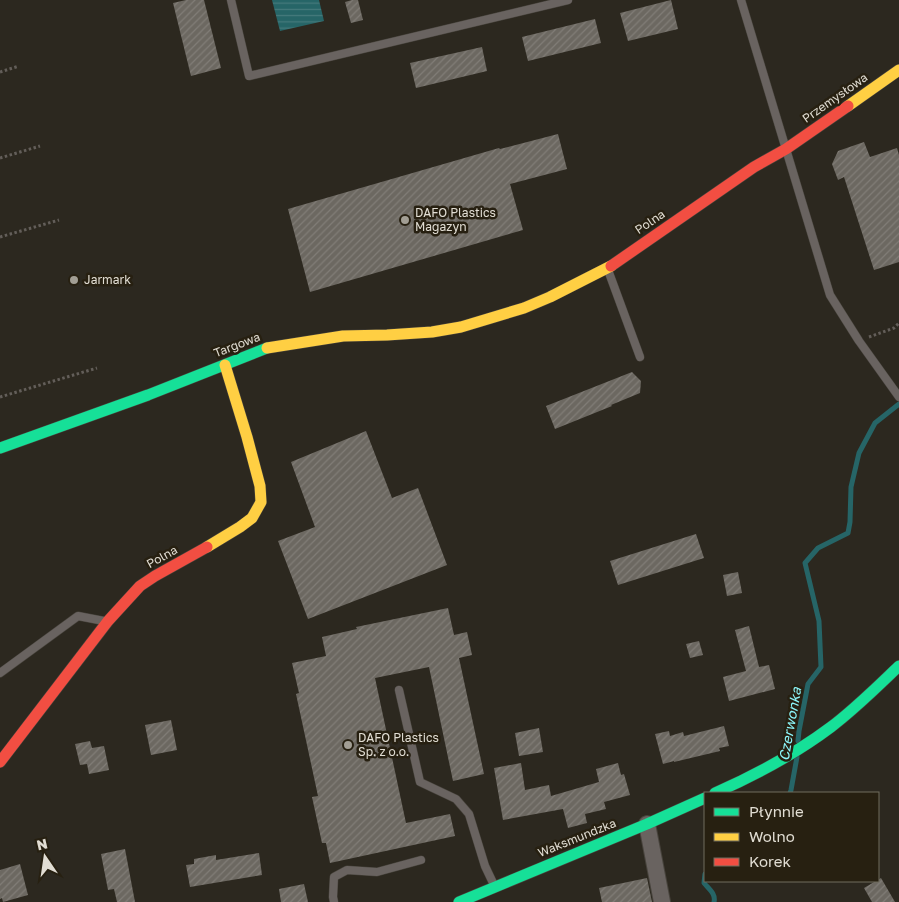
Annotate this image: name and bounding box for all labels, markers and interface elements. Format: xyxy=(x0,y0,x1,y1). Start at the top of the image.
street label: Przemysłowa xyxy=(799,70,870,126)
place label: DAFO Plastics Magazyn xyxy=(415,205,496,234)
street label: Polna xyxy=(632,206,668,237)
marker: DAFO Plastics Magazyn xyxy=(399,214,411,226)
place label: Jarmark xyxy=(84,272,131,287)
marker: Jarmark xyxy=(68,274,80,286)
street label: Targowa xyxy=(212,329,262,360)
street label: Polna xyxy=(144,542,180,571)
water label: Czerwonka xyxy=(775,685,805,762)
place label: DAFO Plastics Sp. z o.o. xyxy=(358,730,439,759)
marker: DAFO Plastics Sp. z o.o. xyxy=(342,739,354,751)
legend xyxy=(704,792,879,882)
text: Płynnie xyxy=(749,802,804,820)
street label: Waksmundzka xyxy=(535,815,618,860)
text: Wolno xyxy=(749,827,795,845)
north arrow xyxy=(20,832,70,882)
text: N xyxy=(35,834,49,853)
text: Korek xyxy=(749,852,791,870)

